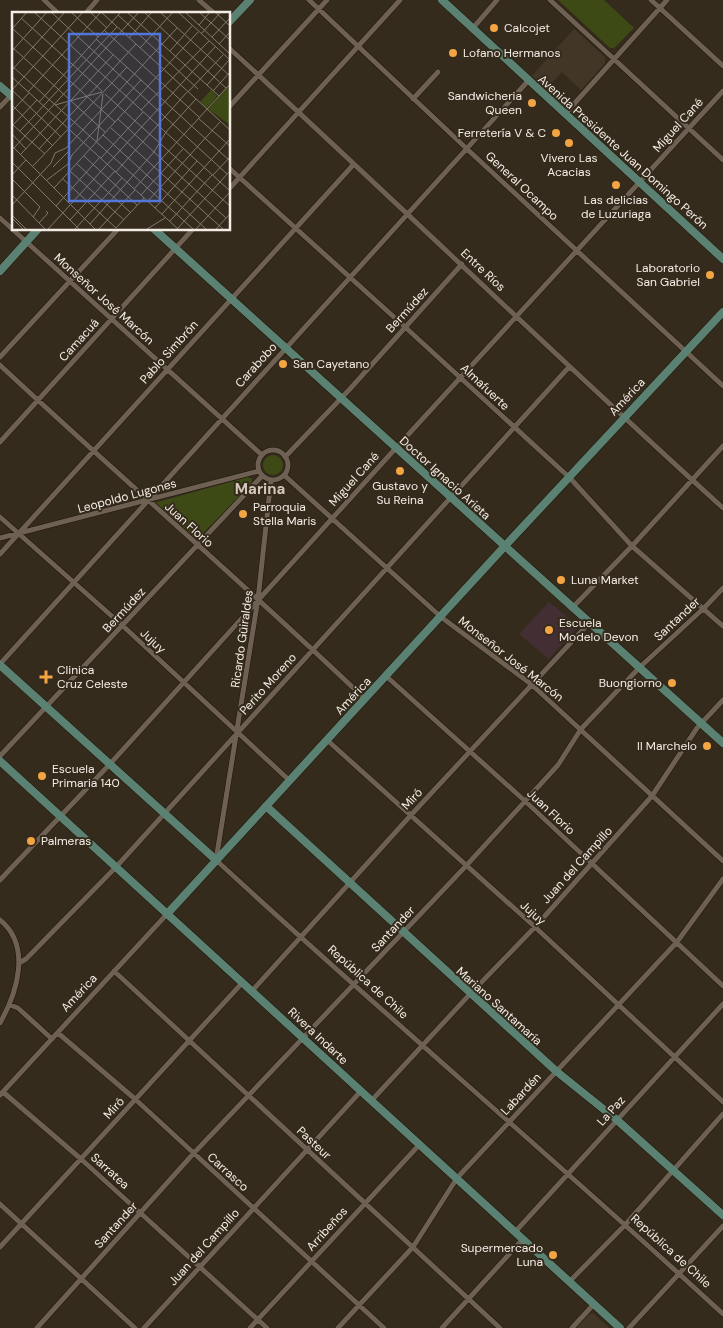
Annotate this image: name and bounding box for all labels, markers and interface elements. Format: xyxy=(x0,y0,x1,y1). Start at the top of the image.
inset map xyxy=(12,12,230,230)
place label: Calcojet xyxy=(504,20,550,36)
marker: Calcojet xyxy=(488,22,500,34)
place label: Lofano Hermanos xyxy=(463,45,560,61)
marker: Lofano Hermanos xyxy=(447,47,459,59)
street label: Avenida Presidente Juan Domingo Perón xyxy=(535,71,712,233)
place label: Sandwicheria Queen xyxy=(448,88,522,118)
street label: Miguel Cané xyxy=(649,94,707,156)
marker: Sandwicheria Queen xyxy=(526,97,538,109)
place label: Ferretería V & C xyxy=(458,125,546,141)
marker: Ferretería V & C xyxy=(550,127,562,139)
marker: Vivero Las Acacias xyxy=(563,137,575,149)
street label: General Ocampo xyxy=(482,148,562,224)
place label: Vivero Las Acacias xyxy=(540,150,598,180)
marker: Las delicias de Luzuriaga xyxy=(610,179,622,191)
place label: Las delicias de Luzuriaga xyxy=(581,192,651,222)
street label: Entre Ríos xyxy=(457,245,509,295)
street label: Monseñor José Marcón xyxy=(51,250,158,348)
place label: Laboratorio San Gabriel xyxy=(636,260,700,290)
marker: Laboratorio San Gabriel xyxy=(704,269,716,281)
street label: Bermúdez xyxy=(382,284,432,336)
street label: Camacuá xyxy=(55,315,103,365)
street label: Pablo Simbrón xyxy=(136,317,202,387)
street label: Carabobo xyxy=(232,339,280,391)
place label: San Cayetano xyxy=(293,356,369,372)
marker: San Cayetano xyxy=(277,358,289,370)
street label: Almafuerte xyxy=(457,360,513,414)
street label: América xyxy=(605,375,649,419)
street label: Doctor Ignacio Arieta xyxy=(396,433,494,523)
street label: Miguel Cané xyxy=(325,448,383,510)
marker: Gustavo y Su Reina xyxy=(394,465,406,477)
street label: Leopoldo Lugones xyxy=(76,475,178,517)
place label: Gustavo y Su Reina xyxy=(372,478,428,508)
district label: Marina xyxy=(235,479,285,499)
street label: Juan Florio xyxy=(161,499,217,551)
place label: Parroquia Stella Maris xyxy=(253,499,316,529)
marker: Parroquia Stella Maris xyxy=(237,508,249,520)
place label: Luna Market xyxy=(571,572,639,588)
marker: Luna Market xyxy=(555,574,567,586)
street label: Bermúdez xyxy=(99,584,149,636)
street label: Ricardo Güiraldes xyxy=(227,589,257,689)
street label: Santander xyxy=(651,593,704,644)
street label: Monseñor José Marcón xyxy=(455,613,567,705)
place label: Escuela Modelo Devon xyxy=(559,615,639,645)
marker: Escuela Modelo Devon xyxy=(543,624,555,636)
street label: Jujuy xyxy=(137,625,169,657)
street label: Perito Moreno xyxy=(236,650,300,718)
place label: Clinica Cruz Celeste xyxy=(57,662,128,692)
marker: Clinica Cruz Celeste xyxy=(39,670,53,684)
street label: América xyxy=(331,674,375,718)
place label: Buongiorno xyxy=(599,675,662,691)
marker: Buongiorno xyxy=(666,677,678,689)
place label: Il Marchelo xyxy=(637,738,697,754)
marker: Il Marchelo xyxy=(701,740,713,752)
place label: Escuela Primaria 140 xyxy=(52,761,120,791)
marker: Escuela Primaria 140 xyxy=(36,770,48,782)
street label: Miró xyxy=(398,785,426,813)
street label: Juan Florio xyxy=(524,786,578,838)
street label: Juan del Campillo xyxy=(538,823,616,907)
place label: Palmeras xyxy=(41,833,91,849)
marker: Palmeras xyxy=(25,835,37,847)
street label: Jujuy xyxy=(517,897,550,929)
street label: Santander xyxy=(368,902,419,955)
street label: República de Chile xyxy=(324,942,412,1023)
street label: Mariano Santamaría xyxy=(453,963,545,1049)
street label: América xyxy=(57,971,101,1015)
street label: Rivera Indarte xyxy=(285,1004,352,1068)
street label: Labardén xyxy=(497,1069,545,1119)
street label: La Paz xyxy=(593,1093,629,1129)
street label: Miró xyxy=(100,1094,128,1122)
street label: Pasteur xyxy=(293,1123,335,1163)
street label: Sarratea xyxy=(87,1149,133,1193)
street label: Carrasco xyxy=(204,1149,252,1195)
street label: Santander xyxy=(91,1198,141,1252)
street label: Arribeños xyxy=(303,1204,351,1254)
street label: Juan del Campillo xyxy=(165,1205,243,1289)
street label: República de Chile xyxy=(627,1211,715,1292)
place label: Supermercado Luna xyxy=(461,1240,543,1270)
marker: Supermercado Luna xyxy=(547,1249,559,1261)

